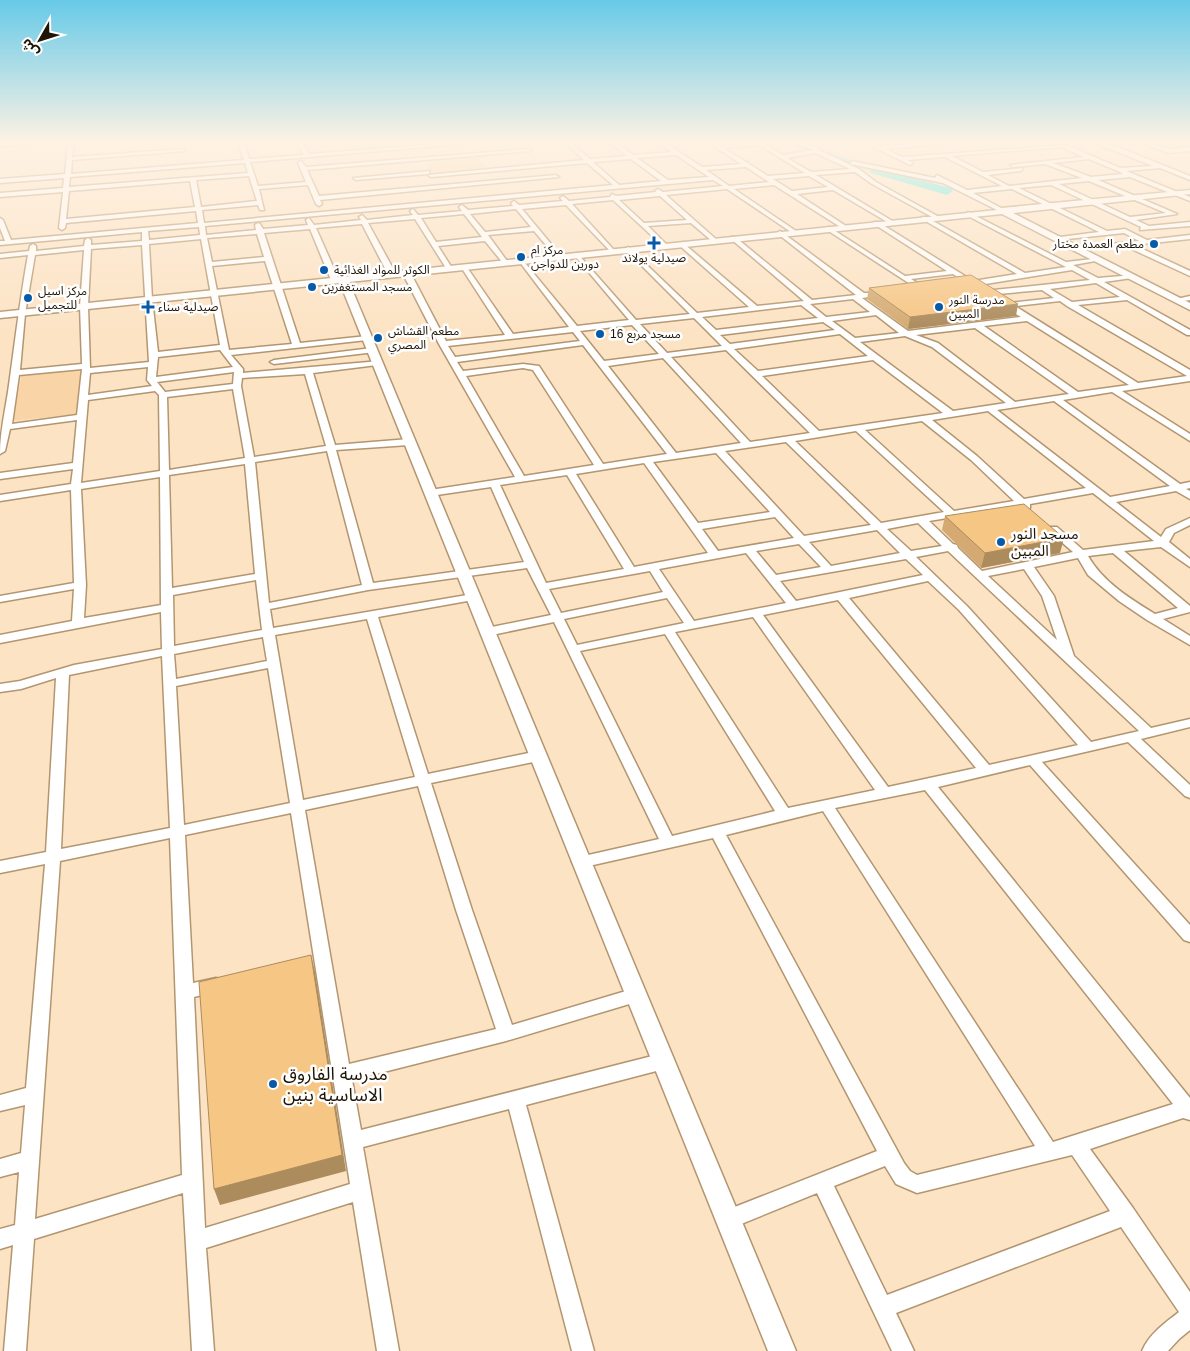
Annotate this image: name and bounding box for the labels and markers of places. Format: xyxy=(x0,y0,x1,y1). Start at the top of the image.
marker: صيدلية يولاند xyxy=(648,237,660,249)
place label: مطعم العمدة مختار xyxy=(1052,237,1144,253)
marker: مطعم العمدة مختار xyxy=(1148,238,1160,250)
place label: مركز ام دورين للدواجن xyxy=(531,243,599,271)
marker: مركز ام دورين للدواجن xyxy=(515,251,527,263)
place label: صيدلية يولاند xyxy=(622,251,686,265)
place label: الكوثر للمواد الغذائية xyxy=(334,263,430,277)
marker: الكوثر للمواد الغذائية xyxy=(318,264,330,276)
place label: مسجد المستغفرين xyxy=(322,280,412,294)
marker: مسجد المستغفرين xyxy=(306,281,318,293)
place label: مركز اسيل للتجميل xyxy=(38,284,87,312)
marker: مركز اسيل للتجميل xyxy=(22,292,34,304)
place label: مدرسة النور المبين xyxy=(948,293,1004,321)
place label: صيدلية سناء xyxy=(158,300,219,314)
marker: صيدلية سناء xyxy=(142,301,154,313)
marker: مدرسة النور المبين xyxy=(933,301,945,313)
place label: مطعم القشاش المصري xyxy=(388,324,459,355)
place label: مسجد مربع 16 xyxy=(610,327,681,343)
marker: مسجد مربع 16 xyxy=(594,328,606,340)
marker: مطعم القشاش المصري xyxy=(372,332,384,344)
place label: مسجد النور المبين xyxy=(1010,525,1079,560)
marker: مسجد النور المبين xyxy=(995,536,1007,548)
place label: مدرسة الفاروق الاساسية بنين xyxy=(283,1064,388,1106)
marker: مدرسة الفاروق الاساسية بنين xyxy=(267,1078,279,1090)

